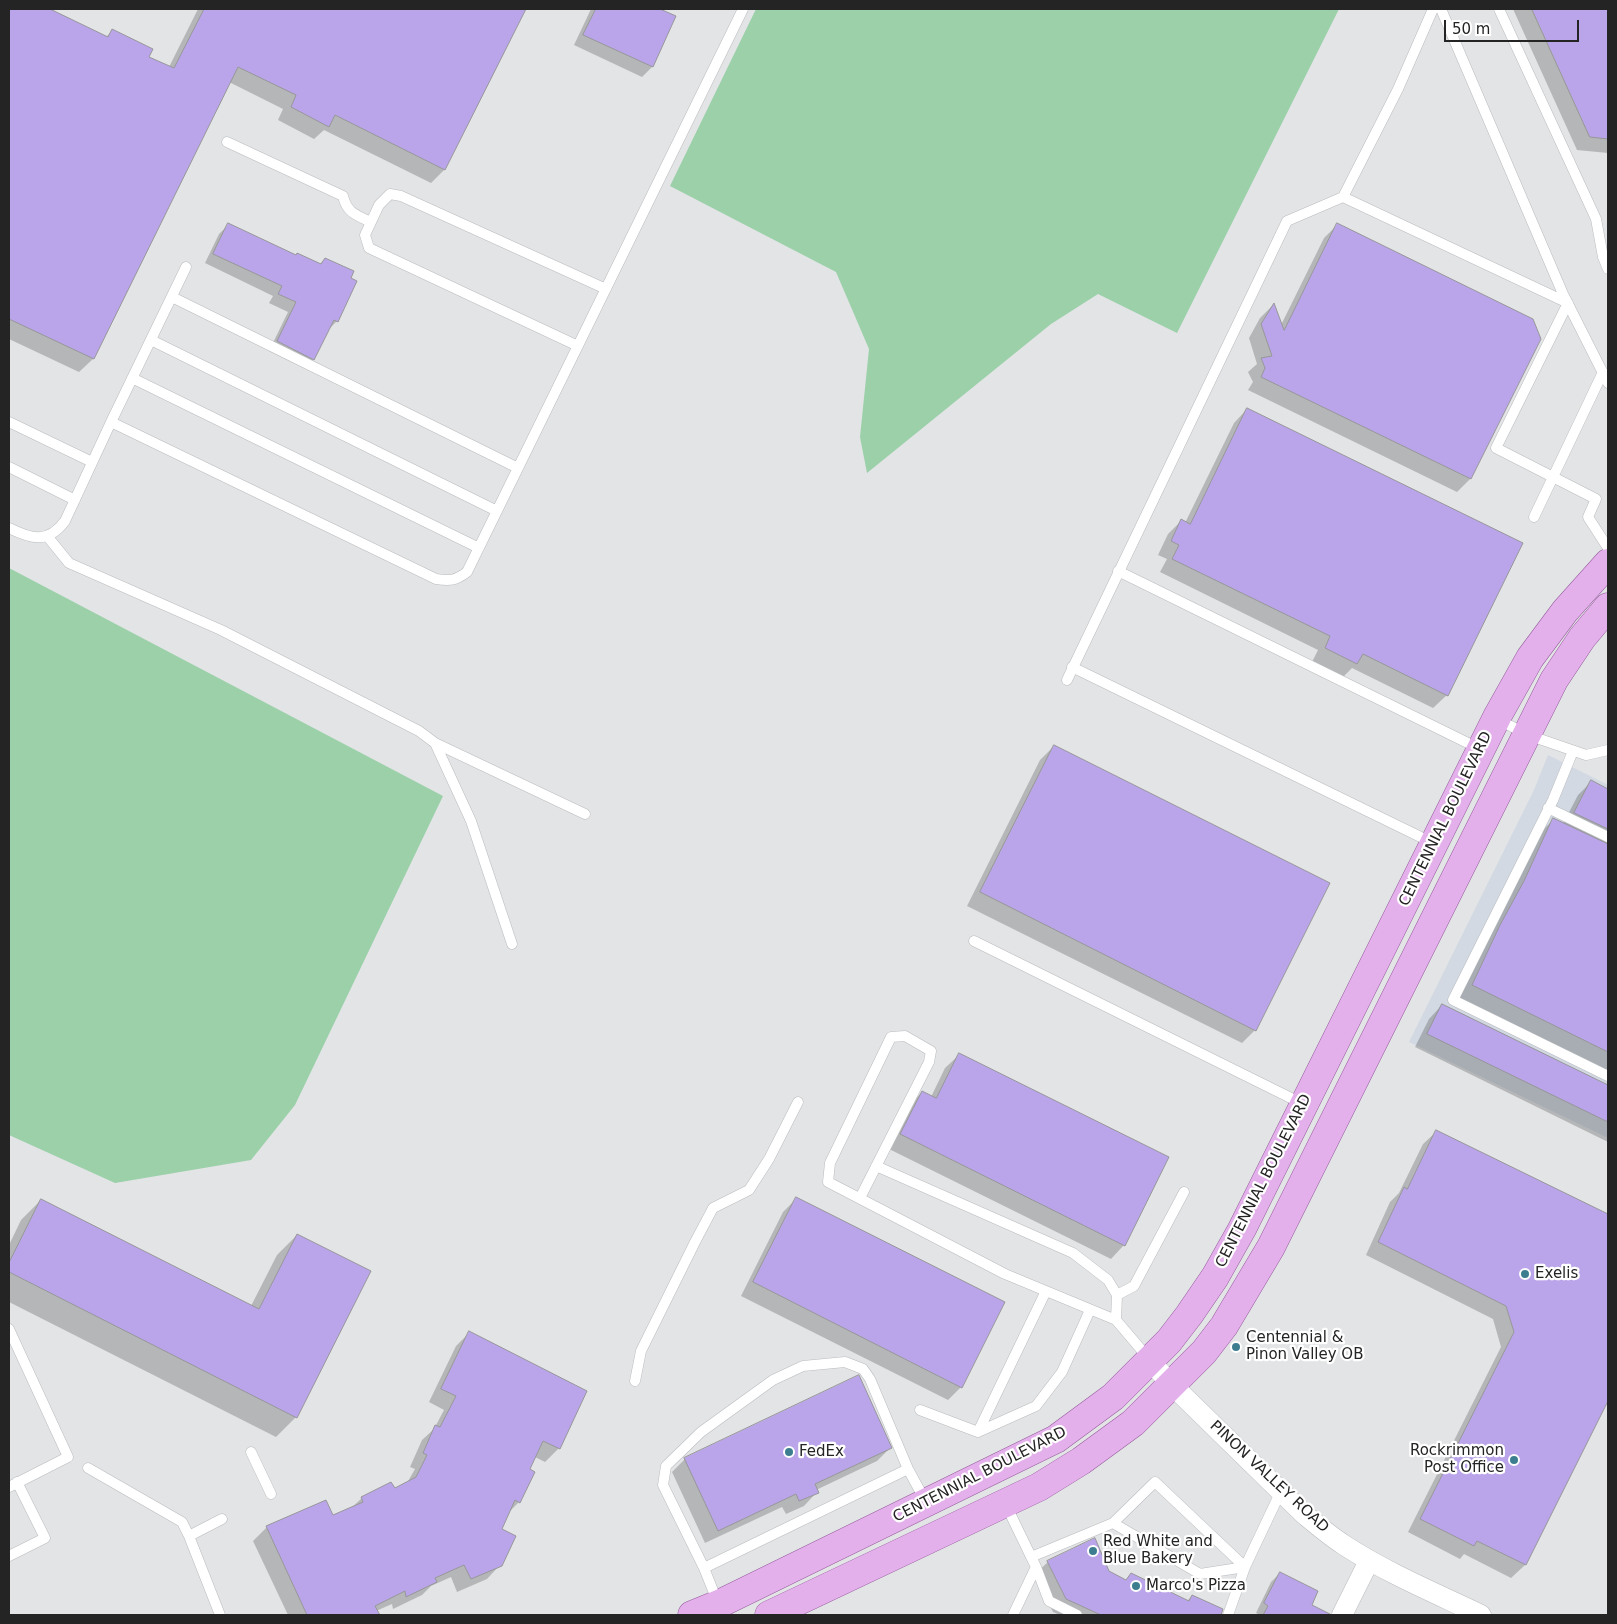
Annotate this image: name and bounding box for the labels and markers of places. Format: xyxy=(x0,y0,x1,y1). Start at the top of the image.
place label: Exelis xyxy=(1535,1265,1578,1283)
marker: Exelis xyxy=(1519,1268,1531,1280)
place label: Centennial & Pinon Valley OB xyxy=(1246,1329,1363,1364)
marker: Centennial & Pinon Valley OB xyxy=(1230,1341,1242,1353)
place label: Rockrimmon Post Office xyxy=(1410,1442,1504,1477)
place label: FedEx xyxy=(799,1443,844,1461)
marker: FedEx xyxy=(783,1446,795,1458)
marker: Rockrimmon Post Office xyxy=(1508,1454,1520,1466)
place label: Red White and Blue Bakery xyxy=(1103,1533,1213,1568)
marker: Red White and Blue Bakery xyxy=(1087,1545,1099,1557)
place label: Marco's Pizza xyxy=(1146,1577,1246,1595)
marker: Marco's Pizza xyxy=(1130,1580,1142,1592)

